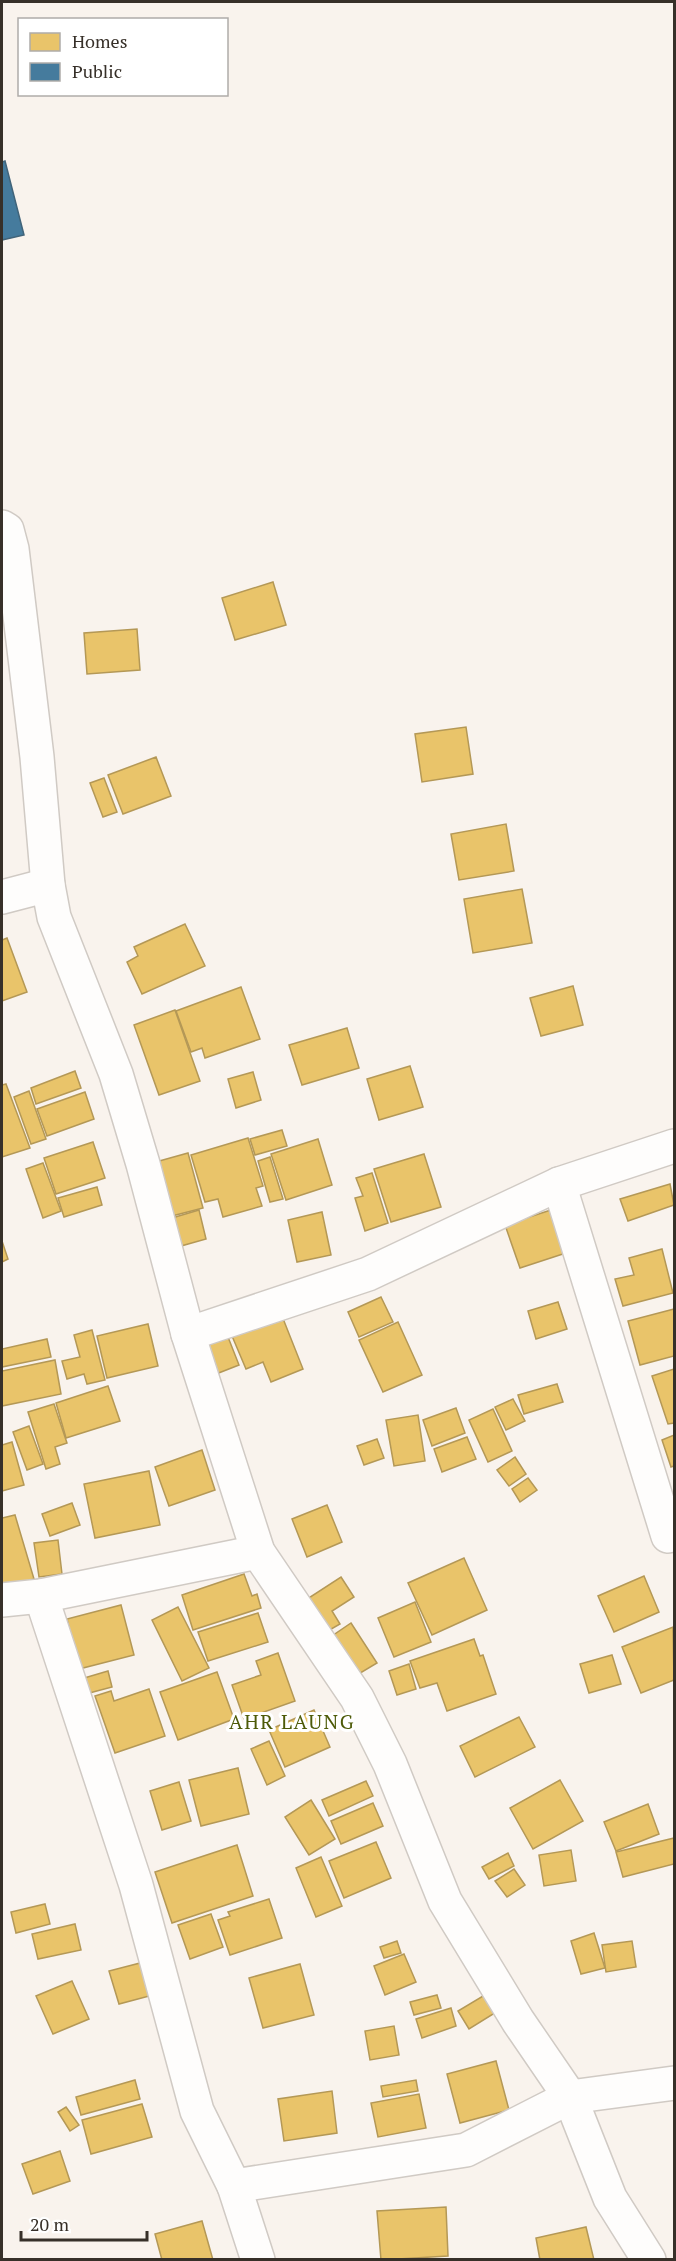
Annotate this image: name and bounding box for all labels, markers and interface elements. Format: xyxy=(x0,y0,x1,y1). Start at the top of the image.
legend xyxy=(18,18,228,96)
text: Homes xyxy=(72,29,127,53)
text: Public xyxy=(72,59,122,83)
district label: AHR LAUNG xyxy=(229,1708,355,1735)
scale bar xyxy=(21,2204,147,2242)
text: 20 m xyxy=(30,2212,70,2236)

